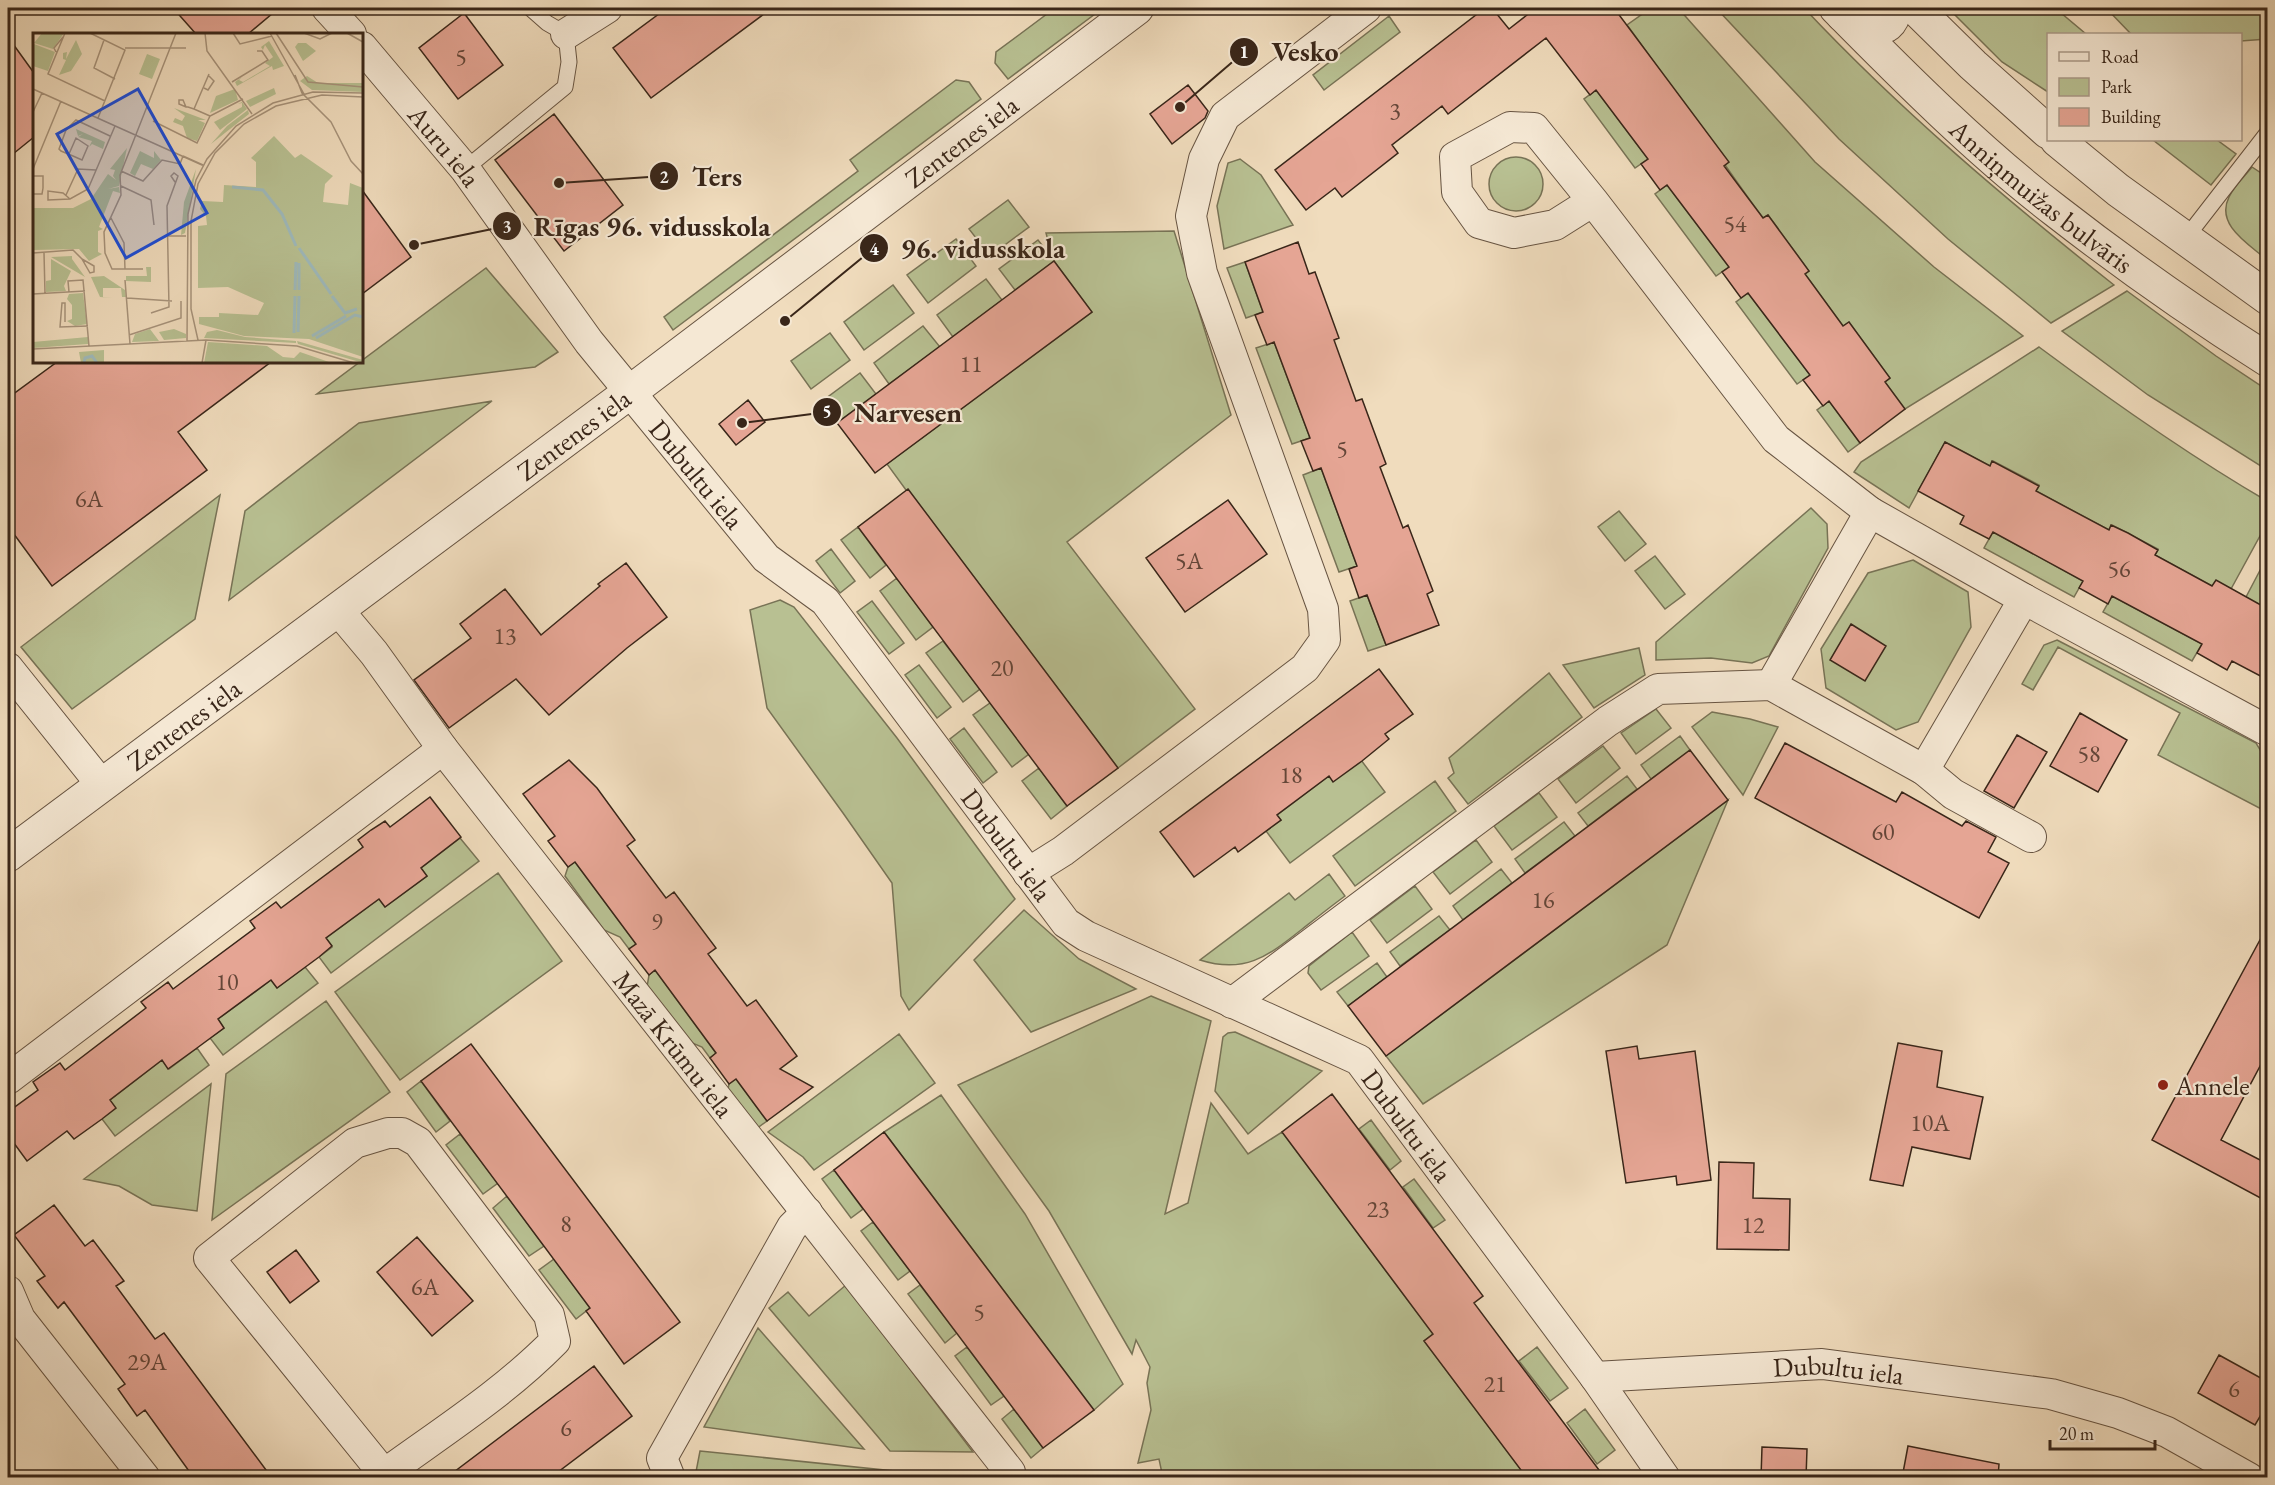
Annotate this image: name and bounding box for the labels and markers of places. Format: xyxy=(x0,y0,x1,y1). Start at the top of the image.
callout: Vesko xyxy=(1229,29,1350,75)
callout: Ters xyxy=(649,153,754,199)
callout: Rīgas 96. vidusskola xyxy=(492,203,783,249)
callout: 96. vidusskola xyxy=(859,225,1077,271)
callout: Narvesen xyxy=(812,389,974,435)
place label: Annele xyxy=(2174,1068,2250,1103)
marker: Annele xyxy=(2156,1078,2170,1092)

